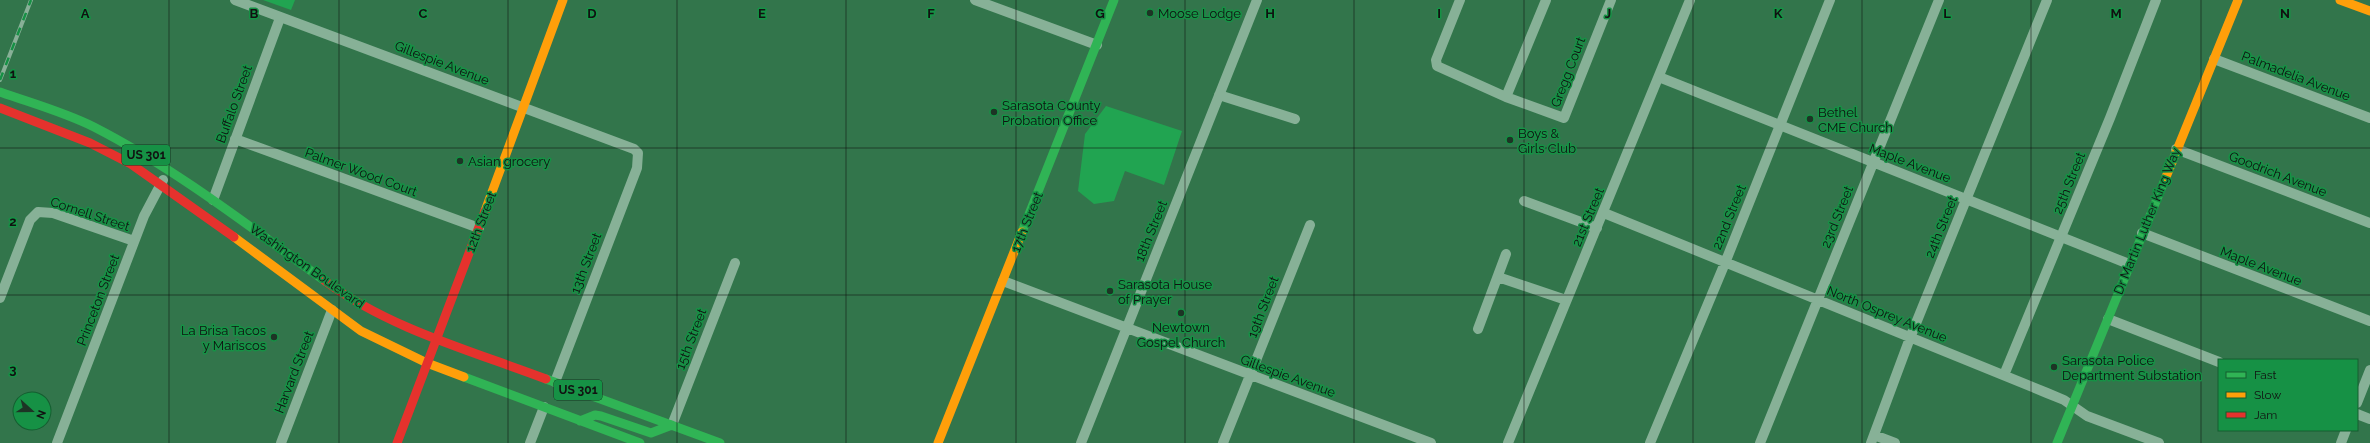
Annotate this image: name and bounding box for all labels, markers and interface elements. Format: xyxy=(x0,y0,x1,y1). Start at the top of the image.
text: A xyxy=(81,6,90,21)
text: B xyxy=(250,6,259,21)
text: C xyxy=(419,6,428,21)
text: D xyxy=(587,6,597,21)
text: E xyxy=(758,6,766,21)
text: F xyxy=(927,6,935,21)
text: G xyxy=(1095,6,1105,21)
place label: Moose Lodge xyxy=(1158,6,1241,21)
text: H xyxy=(1265,6,1275,21)
text: I xyxy=(1437,6,1441,21)
text: J xyxy=(1605,6,1611,21)
text: K xyxy=(1774,6,1783,21)
text: L xyxy=(1943,6,1951,21)
text: M xyxy=(2110,6,2122,21)
text: N xyxy=(2280,6,2290,21)
marker: Moose Lodge xyxy=(1145,8,1155,18)
street label: Gregg Court xyxy=(1548,34,1588,109)
street label: Gillespie Avenue xyxy=(393,38,492,88)
street label: Palmadelia Avenue xyxy=(2239,48,2353,104)
street label: Buffalo Street xyxy=(213,62,255,145)
text: 1 xyxy=(10,66,17,81)
place label: Sarasota County Probation Office xyxy=(1002,98,1101,128)
place label: Bethel CME Church xyxy=(1818,105,1893,135)
marker: Sarasota County Probation Office xyxy=(989,107,999,117)
marker: Bethel CME Church xyxy=(1805,114,1815,124)
place label: Boys & Girls Club xyxy=(1518,126,1576,156)
marker: Boys & Girls Club xyxy=(1505,135,1515,145)
street label: Maple Avenue xyxy=(1867,141,1953,186)
road number: US 301 xyxy=(122,145,170,165)
street label: Palmer Wood Court xyxy=(303,145,420,199)
street label: Dr Martin Luther King Way xyxy=(2111,145,2183,297)
street label: Goodrich Avenue xyxy=(2227,148,2329,200)
street label: 25th Street xyxy=(2050,149,2088,216)
place label: Asian grocery xyxy=(468,154,550,169)
marker: Asian grocery xyxy=(455,156,465,166)
street label: 22nd Street xyxy=(1709,182,1749,252)
street label: 23rd Street xyxy=(1818,183,1856,250)
street label: 21st Street xyxy=(1569,185,1607,249)
street label: 12th Street xyxy=(463,189,500,254)
street label: 17th Street xyxy=(1008,189,1046,254)
street label: 24th Street xyxy=(1922,193,1960,260)
street label: Cornell Street xyxy=(48,194,132,234)
street label: 18th Street xyxy=(1132,198,1170,264)
text: 2 xyxy=(9,214,17,229)
street label: Washington Boulevard xyxy=(247,221,367,311)
street label: 13th Street xyxy=(568,230,605,295)
street label: Maple Avenue xyxy=(2218,244,2304,289)
street label: Princeton Street xyxy=(74,252,123,348)
street label: 19th Street xyxy=(1244,274,1282,340)
place label: Sarasota House of Prayer xyxy=(1118,277,1212,307)
street label: North Osprey Avenue xyxy=(1825,283,1950,345)
marker: Sarasota House of Prayer xyxy=(1105,286,1115,296)
street label: 15th Street xyxy=(673,306,710,372)
marker: Newtown Gospel Church xyxy=(1176,308,1186,318)
place label: Newtown Gospel Church xyxy=(1137,320,1225,350)
place label: La Brisa Tacos y Mariscos xyxy=(181,323,266,353)
street label: Harvard Street xyxy=(271,328,317,415)
marker: La Brisa Tacos y Mariscos xyxy=(269,332,279,342)
street label: Gillespie Avenue xyxy=(1238,352,1338,400)
place label: Sarasota Police Department Substation xyxy=(2062,353,2202,383)
legend xyxy=(2218,359,2358,431)
text: 3 xyxy=(9,362,17,377)
marker: Sarasota Police Department Substation xyxy=(2049,362,2059,372)
text: Fast xyxy=(2254,368,2277,382)
road number: US 301 xyxy=(554,380,602,400)
text: Slow xyxy=(2254,388,2281,402)
north arrow xyxy=(12,391,52,431)
text: N xyxy=(33,408,48,421)
text: Jam xyxy=(2254,408,2277,422)

